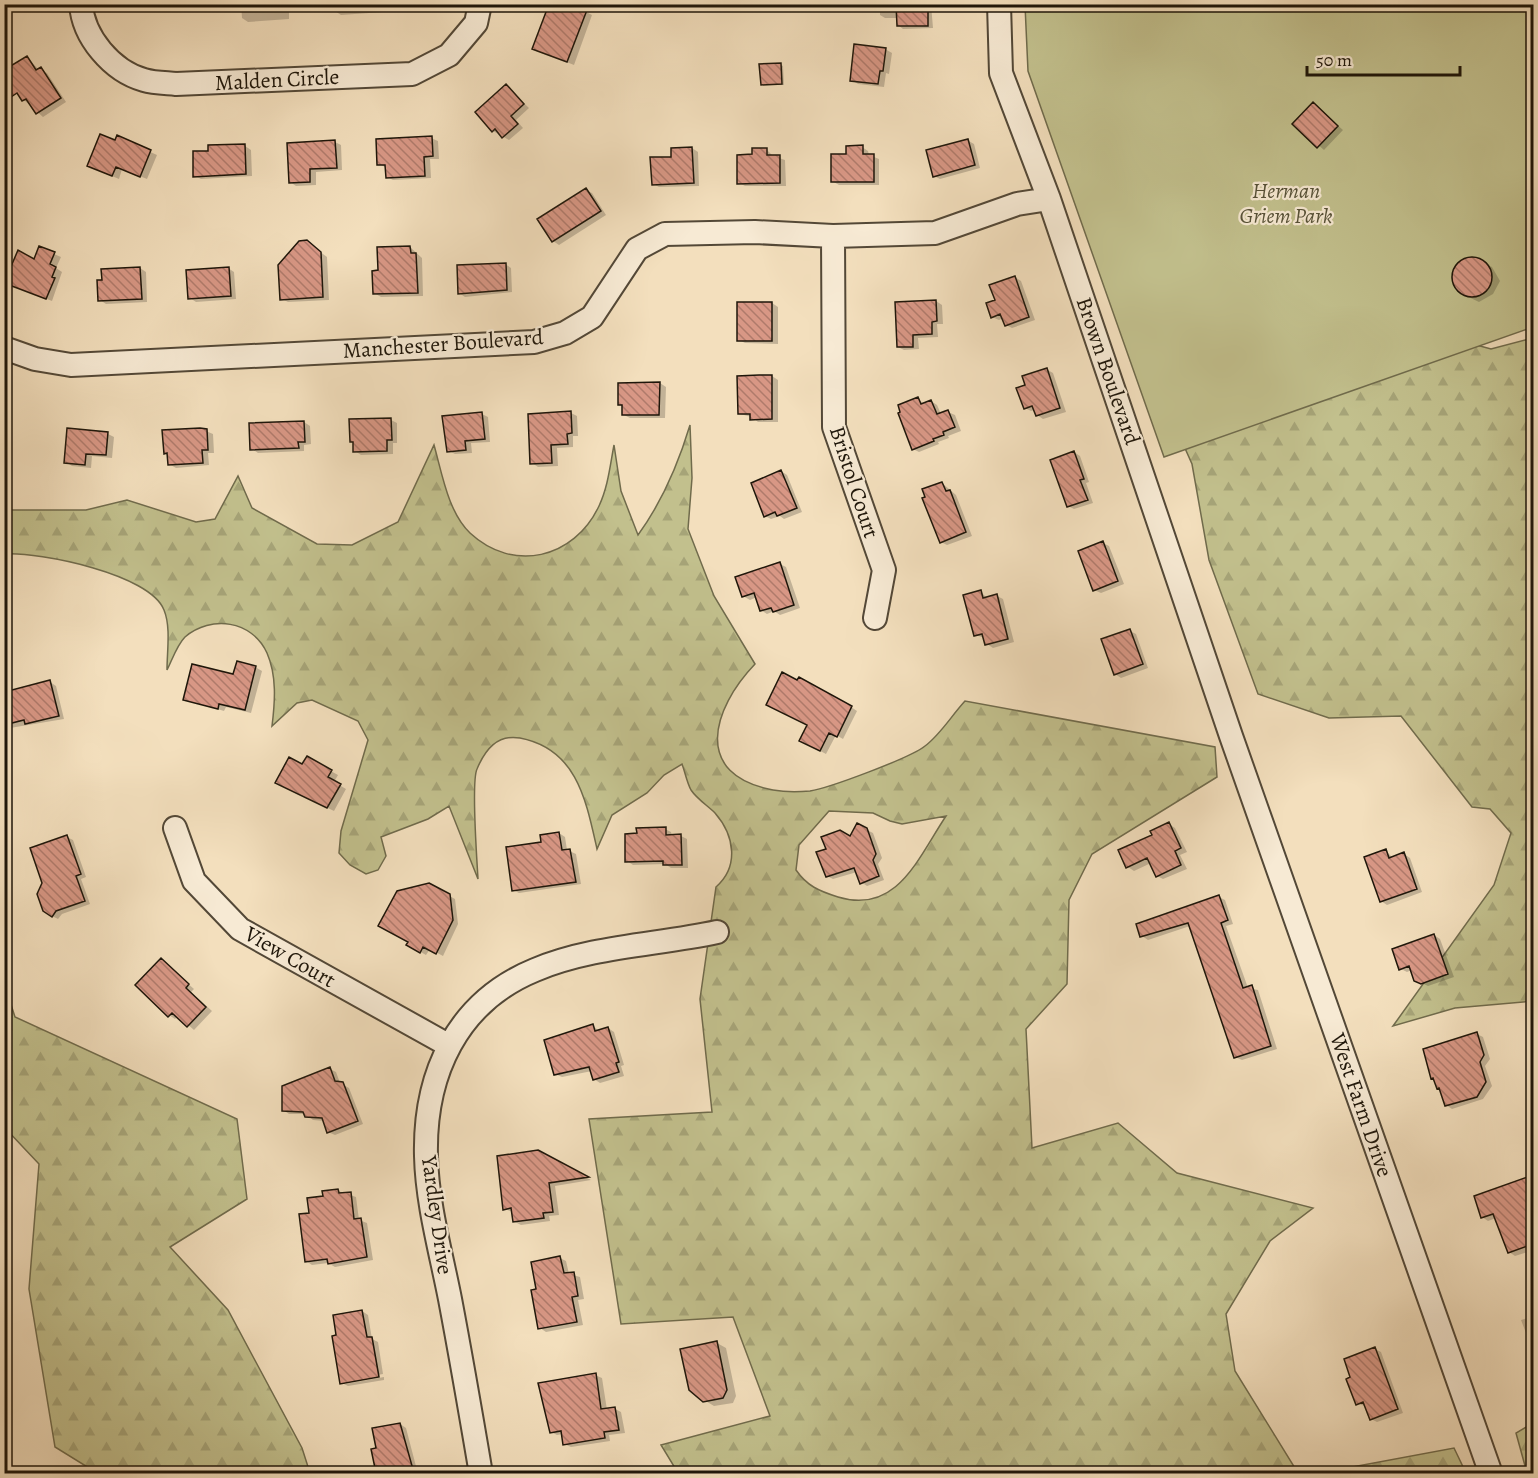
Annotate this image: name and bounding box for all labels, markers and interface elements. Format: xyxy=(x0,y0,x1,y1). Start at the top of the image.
scale bar xyxy=(1307,39,1460,77)
text: 50 m xyxy=(1316,48,1352,72)
street label: Malden Circle xyxy=(214,62,340,98)
park label: Herman Griem Park xyxy=(1239,176,1333,231)
street label: Brown Boulevard xyxy=(1069,293,1147,449)
street label: Manchester Boulevard xyxy=(342,322,545,366)
street label: Bristol Court xyxy=(822,422,886,542)
street label: View Court xyxy=(238,918,341,995)
street label: West Farm Drive xyxy=(1322,1028,1400,1181)
street label: Yardley Drive xyxy=(414,1153,460,1276)

